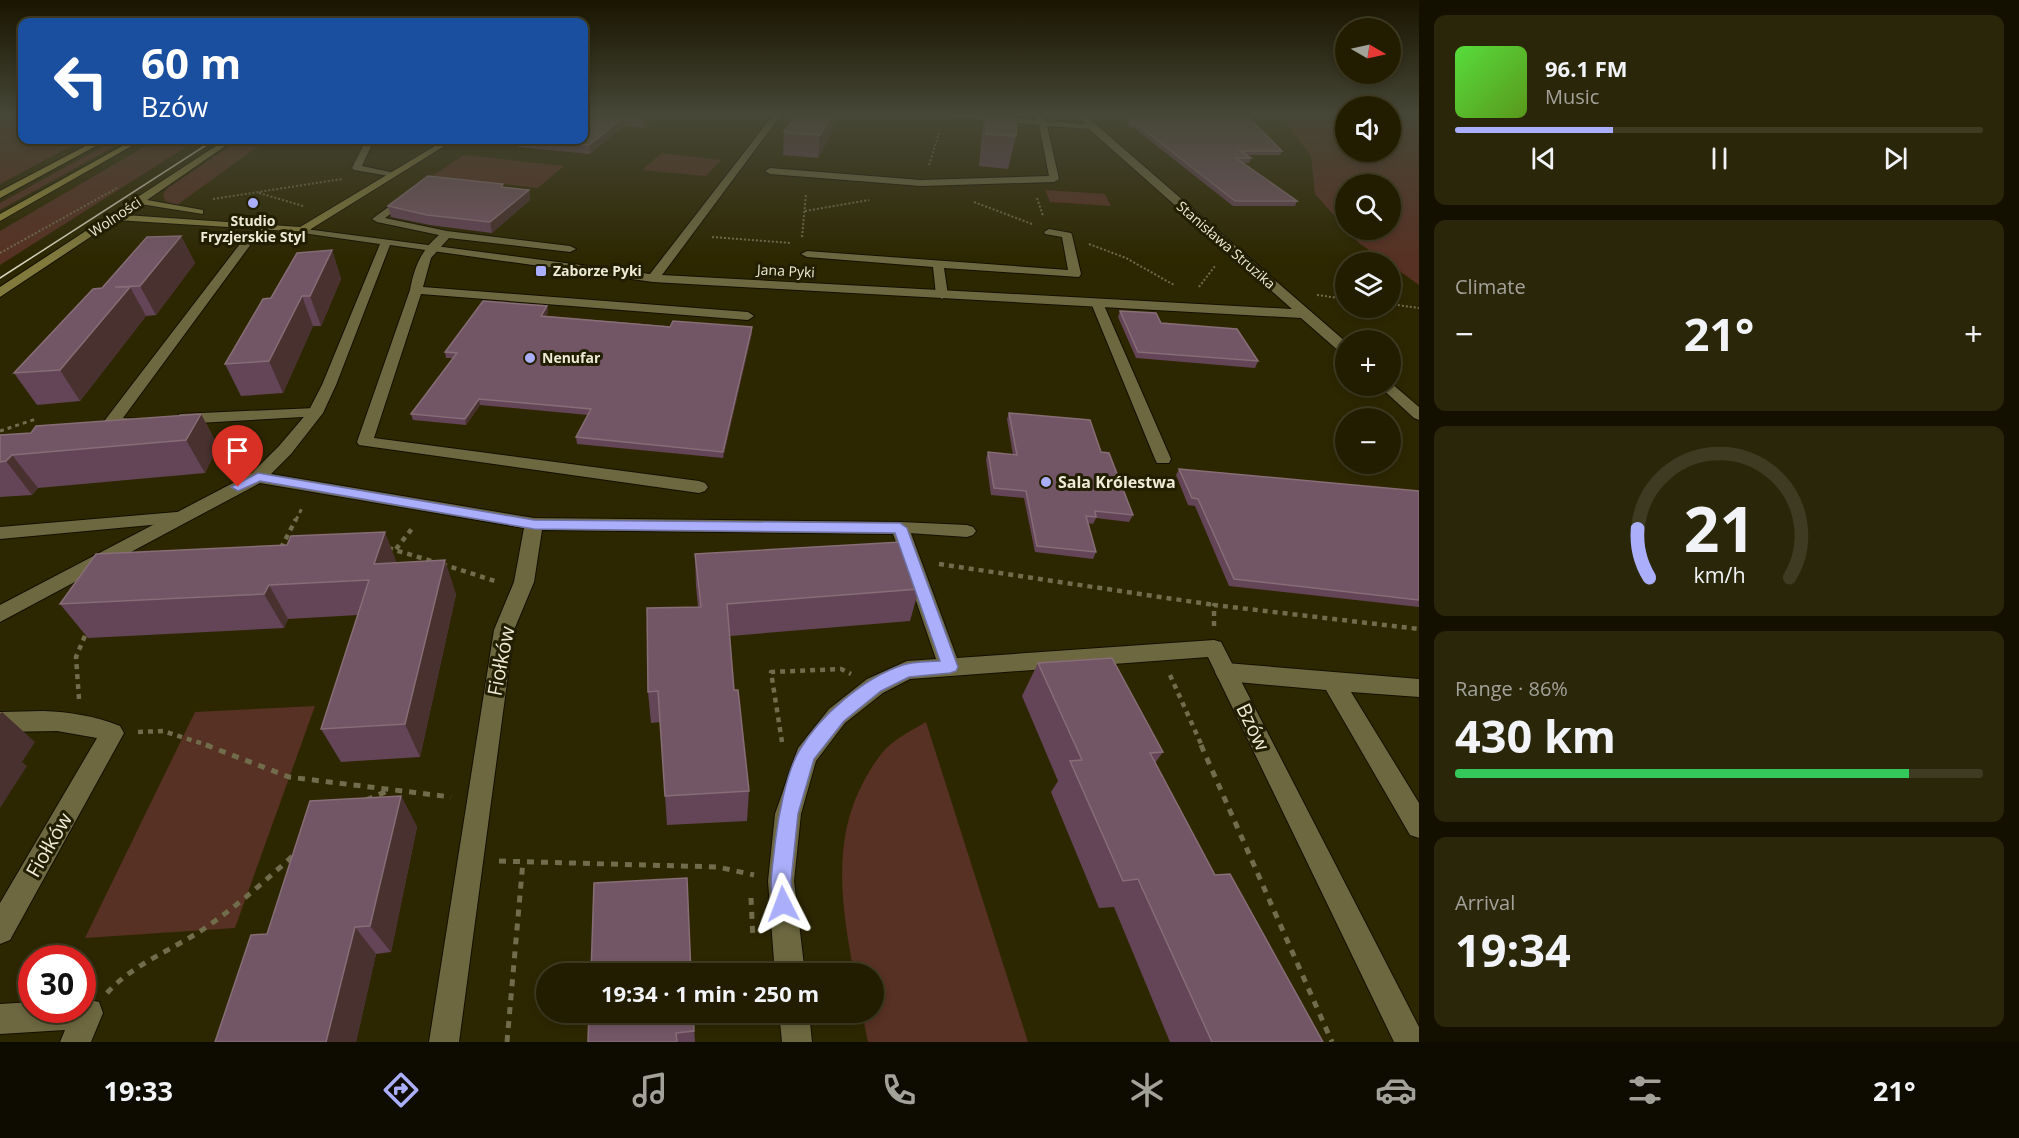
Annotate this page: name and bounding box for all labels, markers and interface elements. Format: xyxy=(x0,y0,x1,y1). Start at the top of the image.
north arrow xyxy=(1335,18,1401,84)
map controls xyxy=(1335,18,1401,474)
text: 60 m xyxy=(141,34,241,91)
icon: left xyxy=(42,42,120,120)
text: 96.1 FM xyxy=(1545,53,1628,83)
text: Music xyxy=(1545,83,1599,110)
text: Bzów xyxy=(141,88,208,125)
button: sound xyxy=(1335,96,1401,162)
icon: previous xyxy=(1527,142,1560,175)
icon: pause xyxy=(1703,142,1736,175)
icon: next xyxy=(1879,142,1912,175)
button: search xyxy=(1335,174,1401,240)
street label: Wolności xyxy=(85,192,144,241)
marker: Studio Fryzjerskie Styl xyxy=(246,196,260,210)
street label: Stanisława Struzika xyxy=(1173,196,1280,293)
place label: Studio Fryzjerskie Styl xyxy=(200,211,306,246)
button: layers xyxy=(1335,252,1401,318)
street label: Jana Pyki xyxy=(755,259,815,282)
place label: Zaborze Pyki xyxy=(553,261,642,280)
marker: Zaborze Pyki xyxy=(534,264,548,278)
text: Climate xyxy=(1455,273,1526,300)
text: 21° xyxy=(1684,303,1754,364)
text: − xyxy=(1455,311,1474,356)
text: + xyxy=(1964,311,1983,356)
button: + xyxy=(1335,330,1401,396)
place label: Nenufar xyxy=(542,348,601,367)
marker: Nenufar xyxy=(523,351,537,365)
button: − xyxy=(1335,408,1401,474)
pin xyxy=(212,425,263,487)
icon: arrive xyxy=(221,434,254,467)
place label: Sala Królestwa xyxy=(1058,471,1176,493)
marker: Sala Królestwa xyxy=(1039,475,1053,489)
text: 21 xyxy=(1683,485,1755,570)
text: km/h xyxy=(1693,560,1745,589)
street label: Fiołków xyxy=(481,623,521,698)
text: Range · 86% xyxy=(1455,675,1568,702)
street label: Bzów xyxy=(1230,698,1277,756)
text: 430 km xyxy=(1455,705,1616,766)
street label: Fiołków xyxy=(19,807,78,882)
position arrow xyxy=(751,872,815,936)
text: Arrival xyxy=(1455,889,1515,916)
text: 19:34 xyxy=(1455,919,1571,980)
speed limit sign: 30 xyxy=(18,945,96,1023)
text: 19:34 · 1 min · 250 m xyxy=(601,978,819,1008)
icon: directions xyxy=(380,1069,422,1111)
icon: music xyxy=(629,1069,671,1111)
icon: phone xyxy=(878,1069,920,1111)
icon: climate xyxy=(1126,1069,1168,1111)
icon: car xyxy=(1375,1069,1417,1111)
icon: filters xyxy=(1624,1069,1666,1111)
text: 19:33 xyxy=(103,1072,173,1109)
text: 21° xyxy=(1873,1072,1915,1109)

